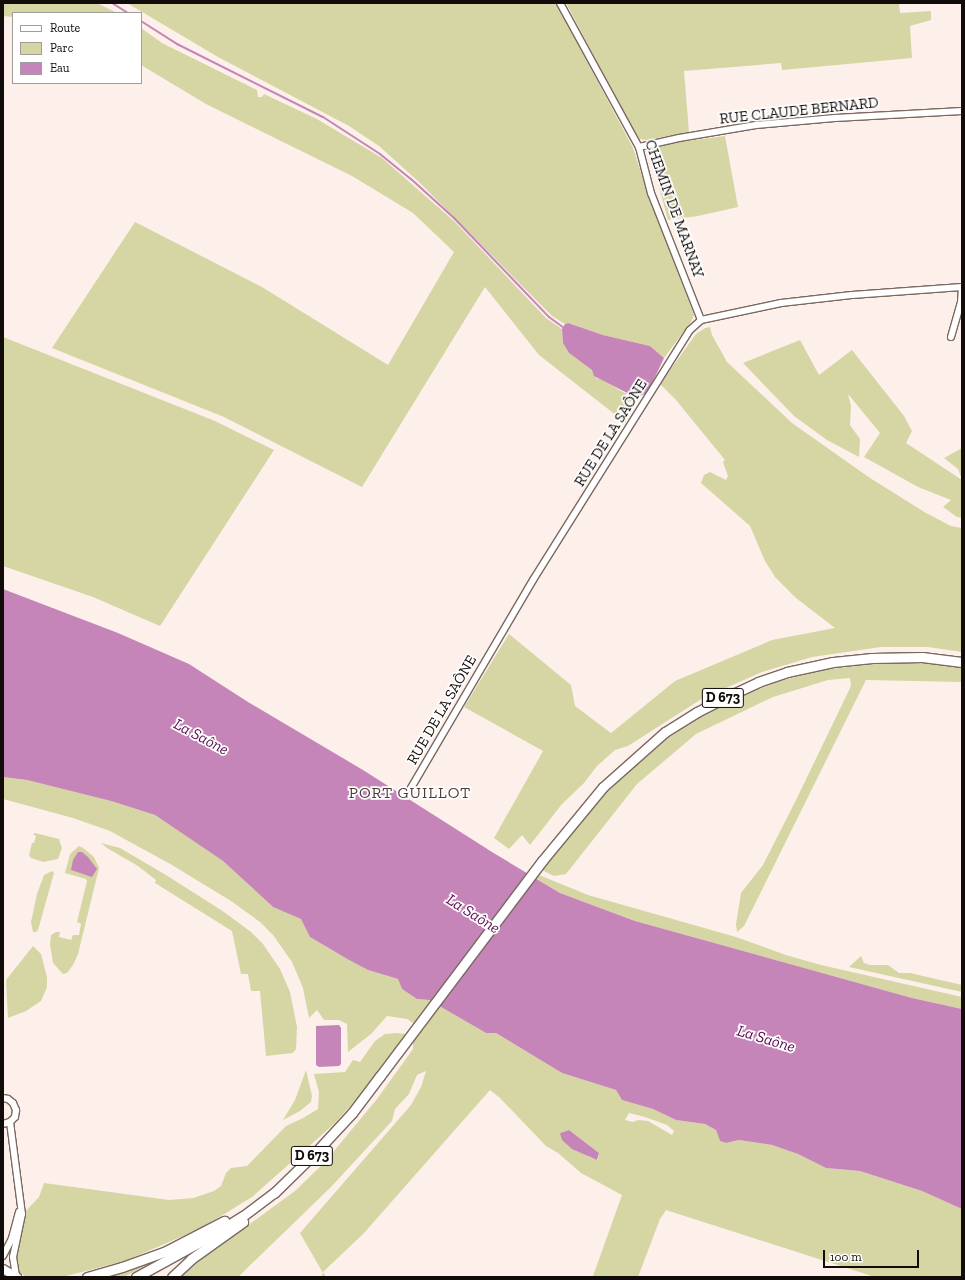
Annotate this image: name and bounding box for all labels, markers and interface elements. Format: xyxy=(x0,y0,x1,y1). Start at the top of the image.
legend xyxy=(12,12,142,84)
text: Route xyxy=(50,21,80,35)
text: Parc xyxy=(50,41,73,55)
text: Eau xyxy=(50,61,70,75)
street label: RUE CLAUDE BERNARD xyxy=(719,94,879,128)
street label: CHEMIN DE MARNAY xyxy=(641,137,707,281)
street label: RUE DE LA SAÔNE xyxy=(571,376,651,490)
street label: RUE DE LA SAÔNE xyxy=(403,652,481,768)
road number: D 673 xyxy=(701,686,745,710)
water label: La Saône xyxy=(170,715,232,759)
district label: PORT GUILLOT xyxy=(349,783,471,803)
water label: La Saône xyxy=(443,890,503,938)
water label: La Saône xyxy=(735,1021,797,1057)
road number: D 673 xyxy=(290,1144,334,1168)
scale bar xyxy=(825,1242,921,1268)
text: 100 m xyxy=(830,1250,862,1264)

